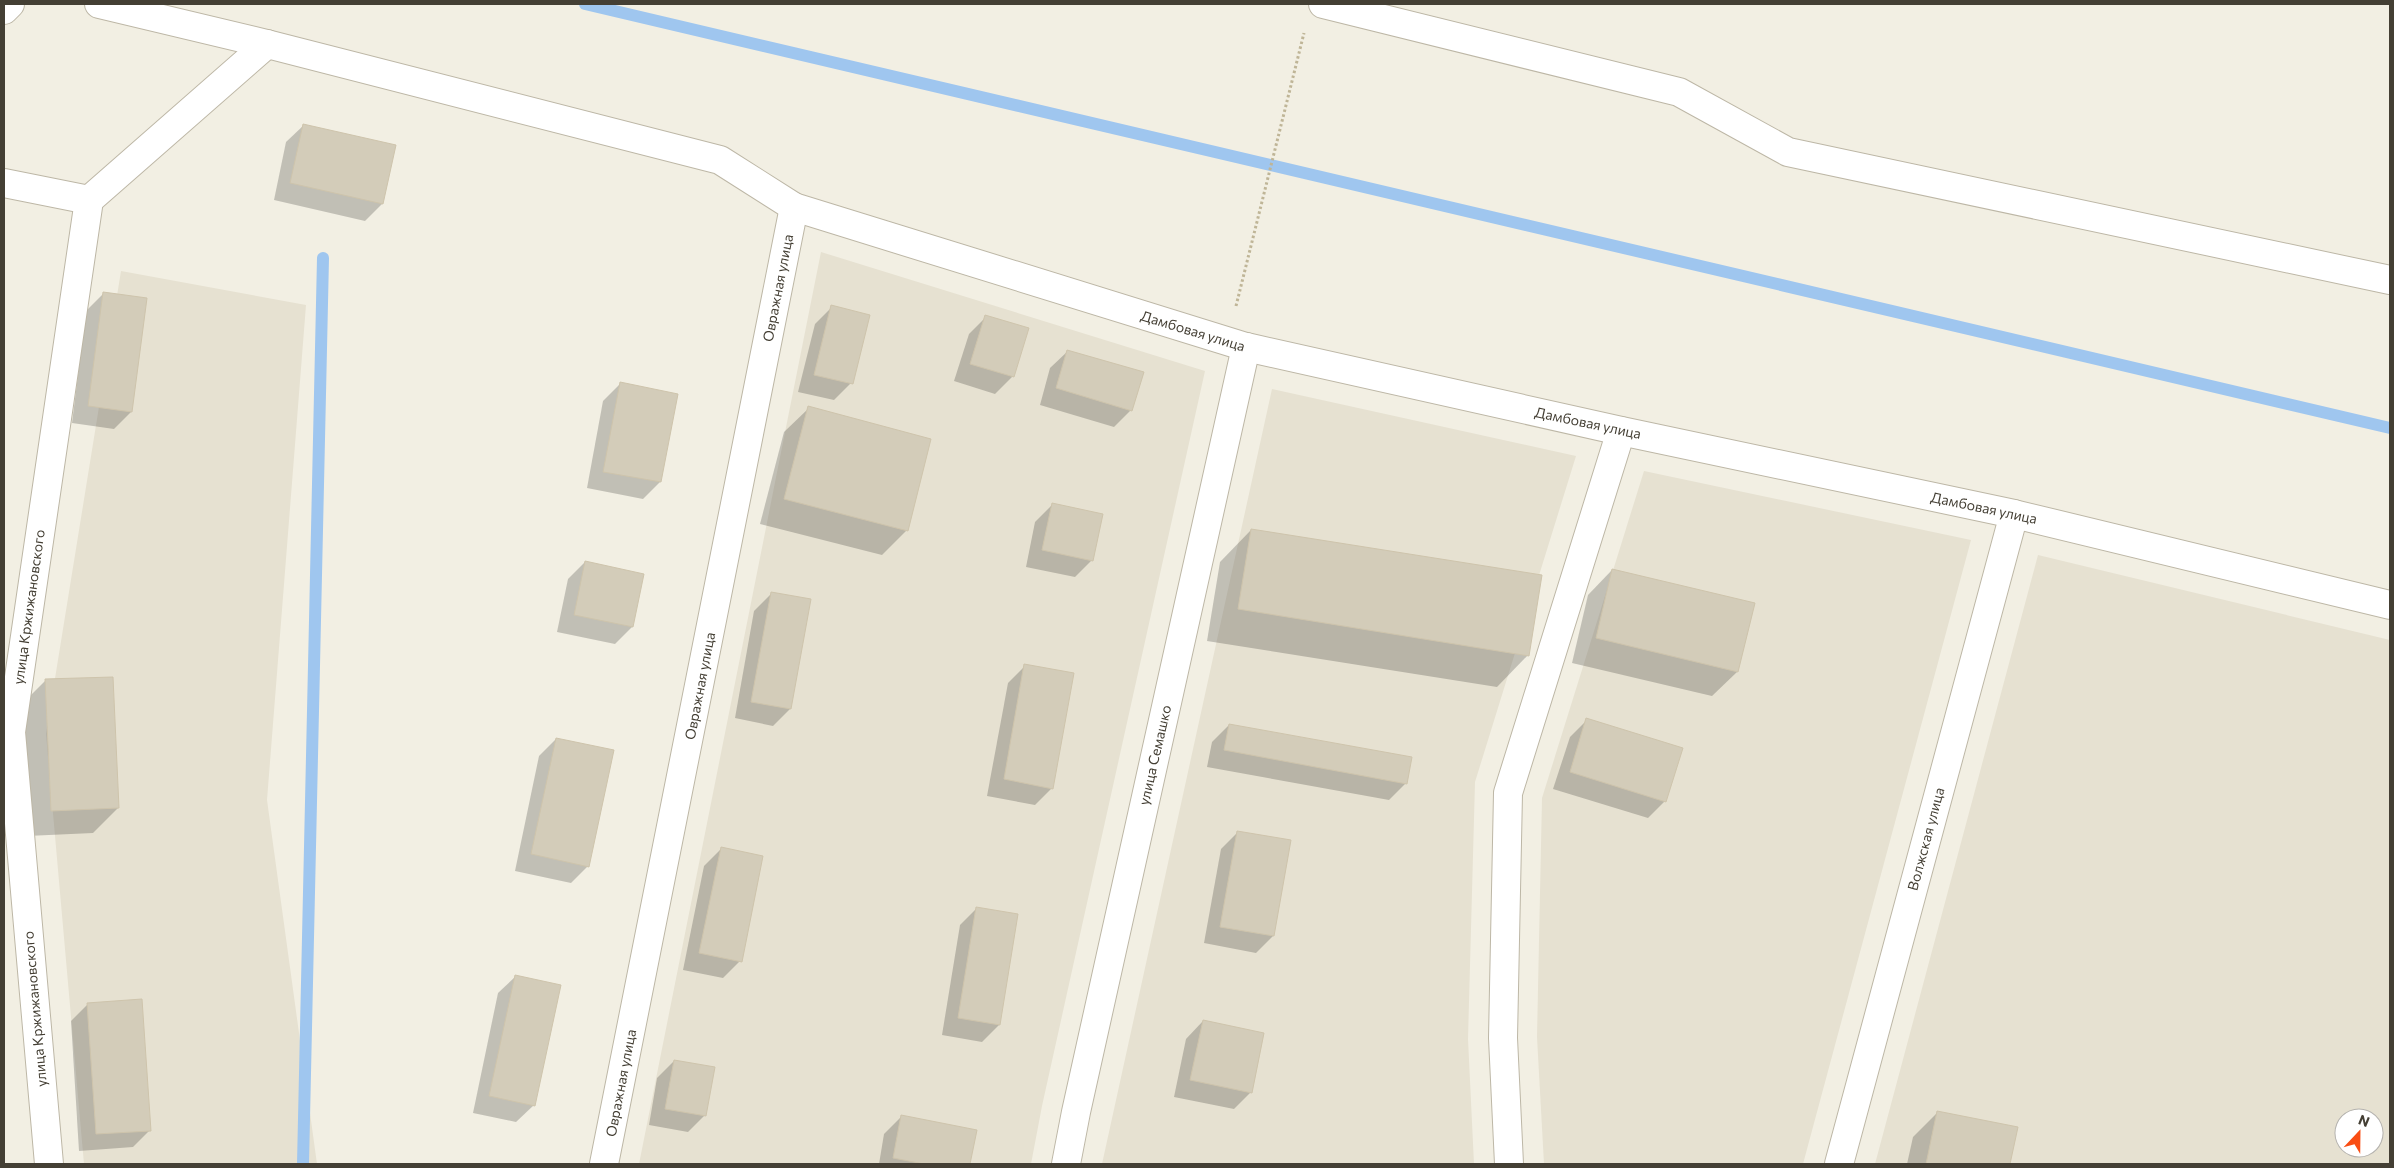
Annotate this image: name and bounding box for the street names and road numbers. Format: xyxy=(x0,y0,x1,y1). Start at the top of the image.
street label: Овражная улица xyxy=(759,233,796,343)
street label: Дамбовая улица xyxy=(1139,307,1247,354)
street label: Дамбовая улица xyxy=(1533,403,1643,442)
street label: Дамбовая улица xyxy=(1929,488,2039,527)
street label: улица Кржижановского xyxy=(9,528,48,686)
street label: Овражная улица xyxy=(681,631,718,741)
street label: улица Семашко xyxy=(1135,703,1174,807)
street label: Волжская улица xyxy=(1904,785,1947,892)
street label: улица Кржижановского xyxy=(19,930,50,1088)
street label: Овражная улица xyxy=(602,1028,639,1138)

